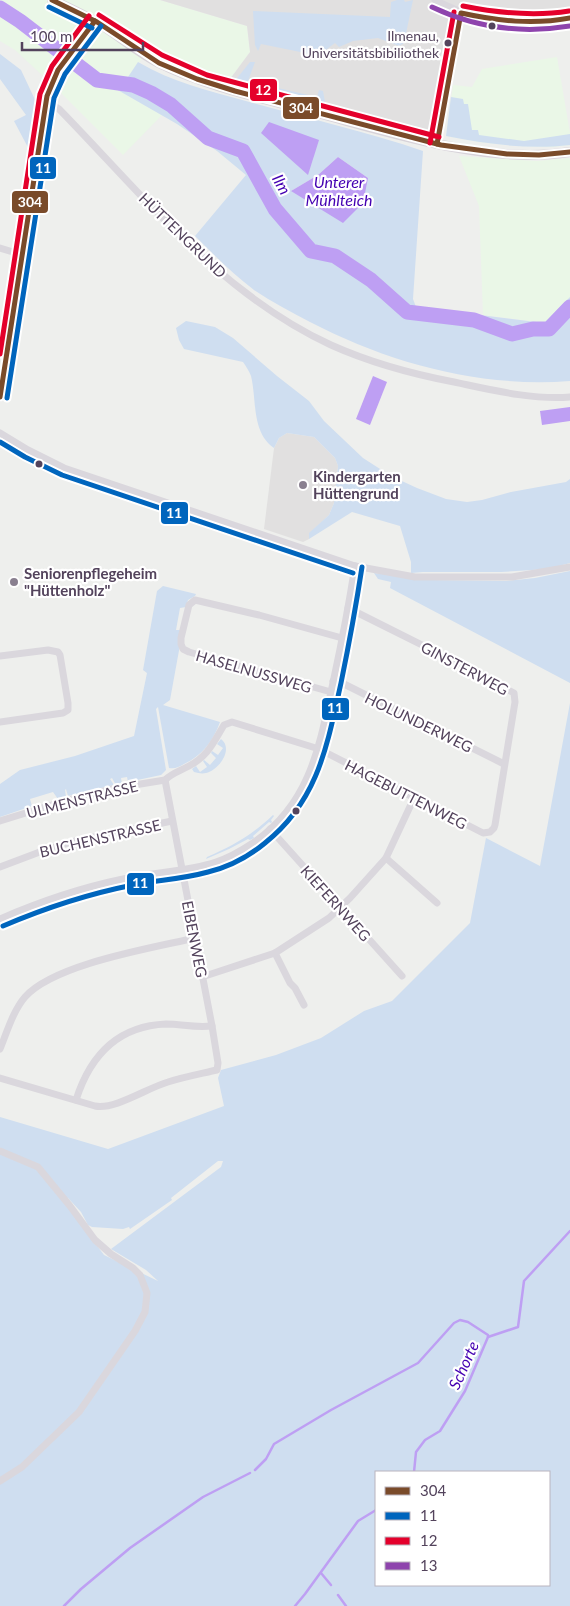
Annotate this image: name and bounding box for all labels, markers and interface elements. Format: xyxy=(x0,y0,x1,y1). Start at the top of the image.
scale bar xyxy=(22,20,144,52)
unlabelled marker xyxy=(487,21,497,31)
text: 100 m xyxy=(30,27,72,45)
place label: Ilmenau, Universitätsbibiliothek xyxy=(302,27,440,61)
marker: Ilmenau, Universitätsbibiliothek xyxy=(443,38,453,48)
line badge: 12 xyxy=(249,78,278,102)
text: 12 xyxy=(255,81,271,98)
line badge: 304 xyxy=(282,96,320,120)
text: 304 xyxy=(289,99,313,116)
line badge: 11 xyxy=(29,156,57,180)
text: 11 xyxy=(35,159,51,176)
water label: Ilm xyxy=(269,170,295,198)
water label: Unterer Mühlteich xyxy=(306,172,372,209)
street label: HÜTTENGRUND xyxy=(136,189,230,281)
line badge: 304 xyxy=(11,190,49,214)
text: 304 xyxy=(18,193,42,210)
unlabelled marker xyxy=(34,459,44,469)
place label: Kindergarten Hüttengrund xyxy=(313,467,401,502)
marker: Kindergarten Hüttengrund xyxy=(297,479,309,491)
line badge: 11 xyxy=(160,501,189,525)
text: 11 xyxy=(166,504,182,521)
place label: Seniorenpflegeheim "Hüttenholz" xyxy=(24,564,157,599)
marker: Seniorenpflegeheim "Hüttenholz" xyxy=(8,576,20,588)
street label: GINSTERWEG xyxy=(418,637,512,699)
street label: HASELNUSSWEG xyxy=(194,646,314,696)
street label: HOLUNDERWEG xyxy=(362,688,476,756)
line badge: 11 xyxy=(321,697,350,721)
text: 11 xyxy=(327,699,343,716)
street label: HAGEBUTTENWEG xyxy=(342,755,470,833)
street label: ULMENSTRASSE xyxy=(24,776,140,822)
unlabelled marker xyxy=(291,806,301,816)
street label: BUCHENSTRASSE xyxy=(38,815,162,861)
street label: KIEFERNWEG xyxy=(297,861,375,945)
line badge: 11 xyxy=(126,872,155,896)
text: 11 xyxy=(132,874,148,891)
street label: EIBENWEG xyxy=(179,899,211,979)
water label: Schorte xyxy=(444,1338,482,1392)
legend xyxy=(375,1471,550,1586)
text: 304 xyxy=(420,1481,446,1499)
text: 11 xyxy=(420,1506,437,1524)
text: 12 xyxy=(420,1531,437,1549)
text: 13 xyxy=(420,1556,437,1574)

